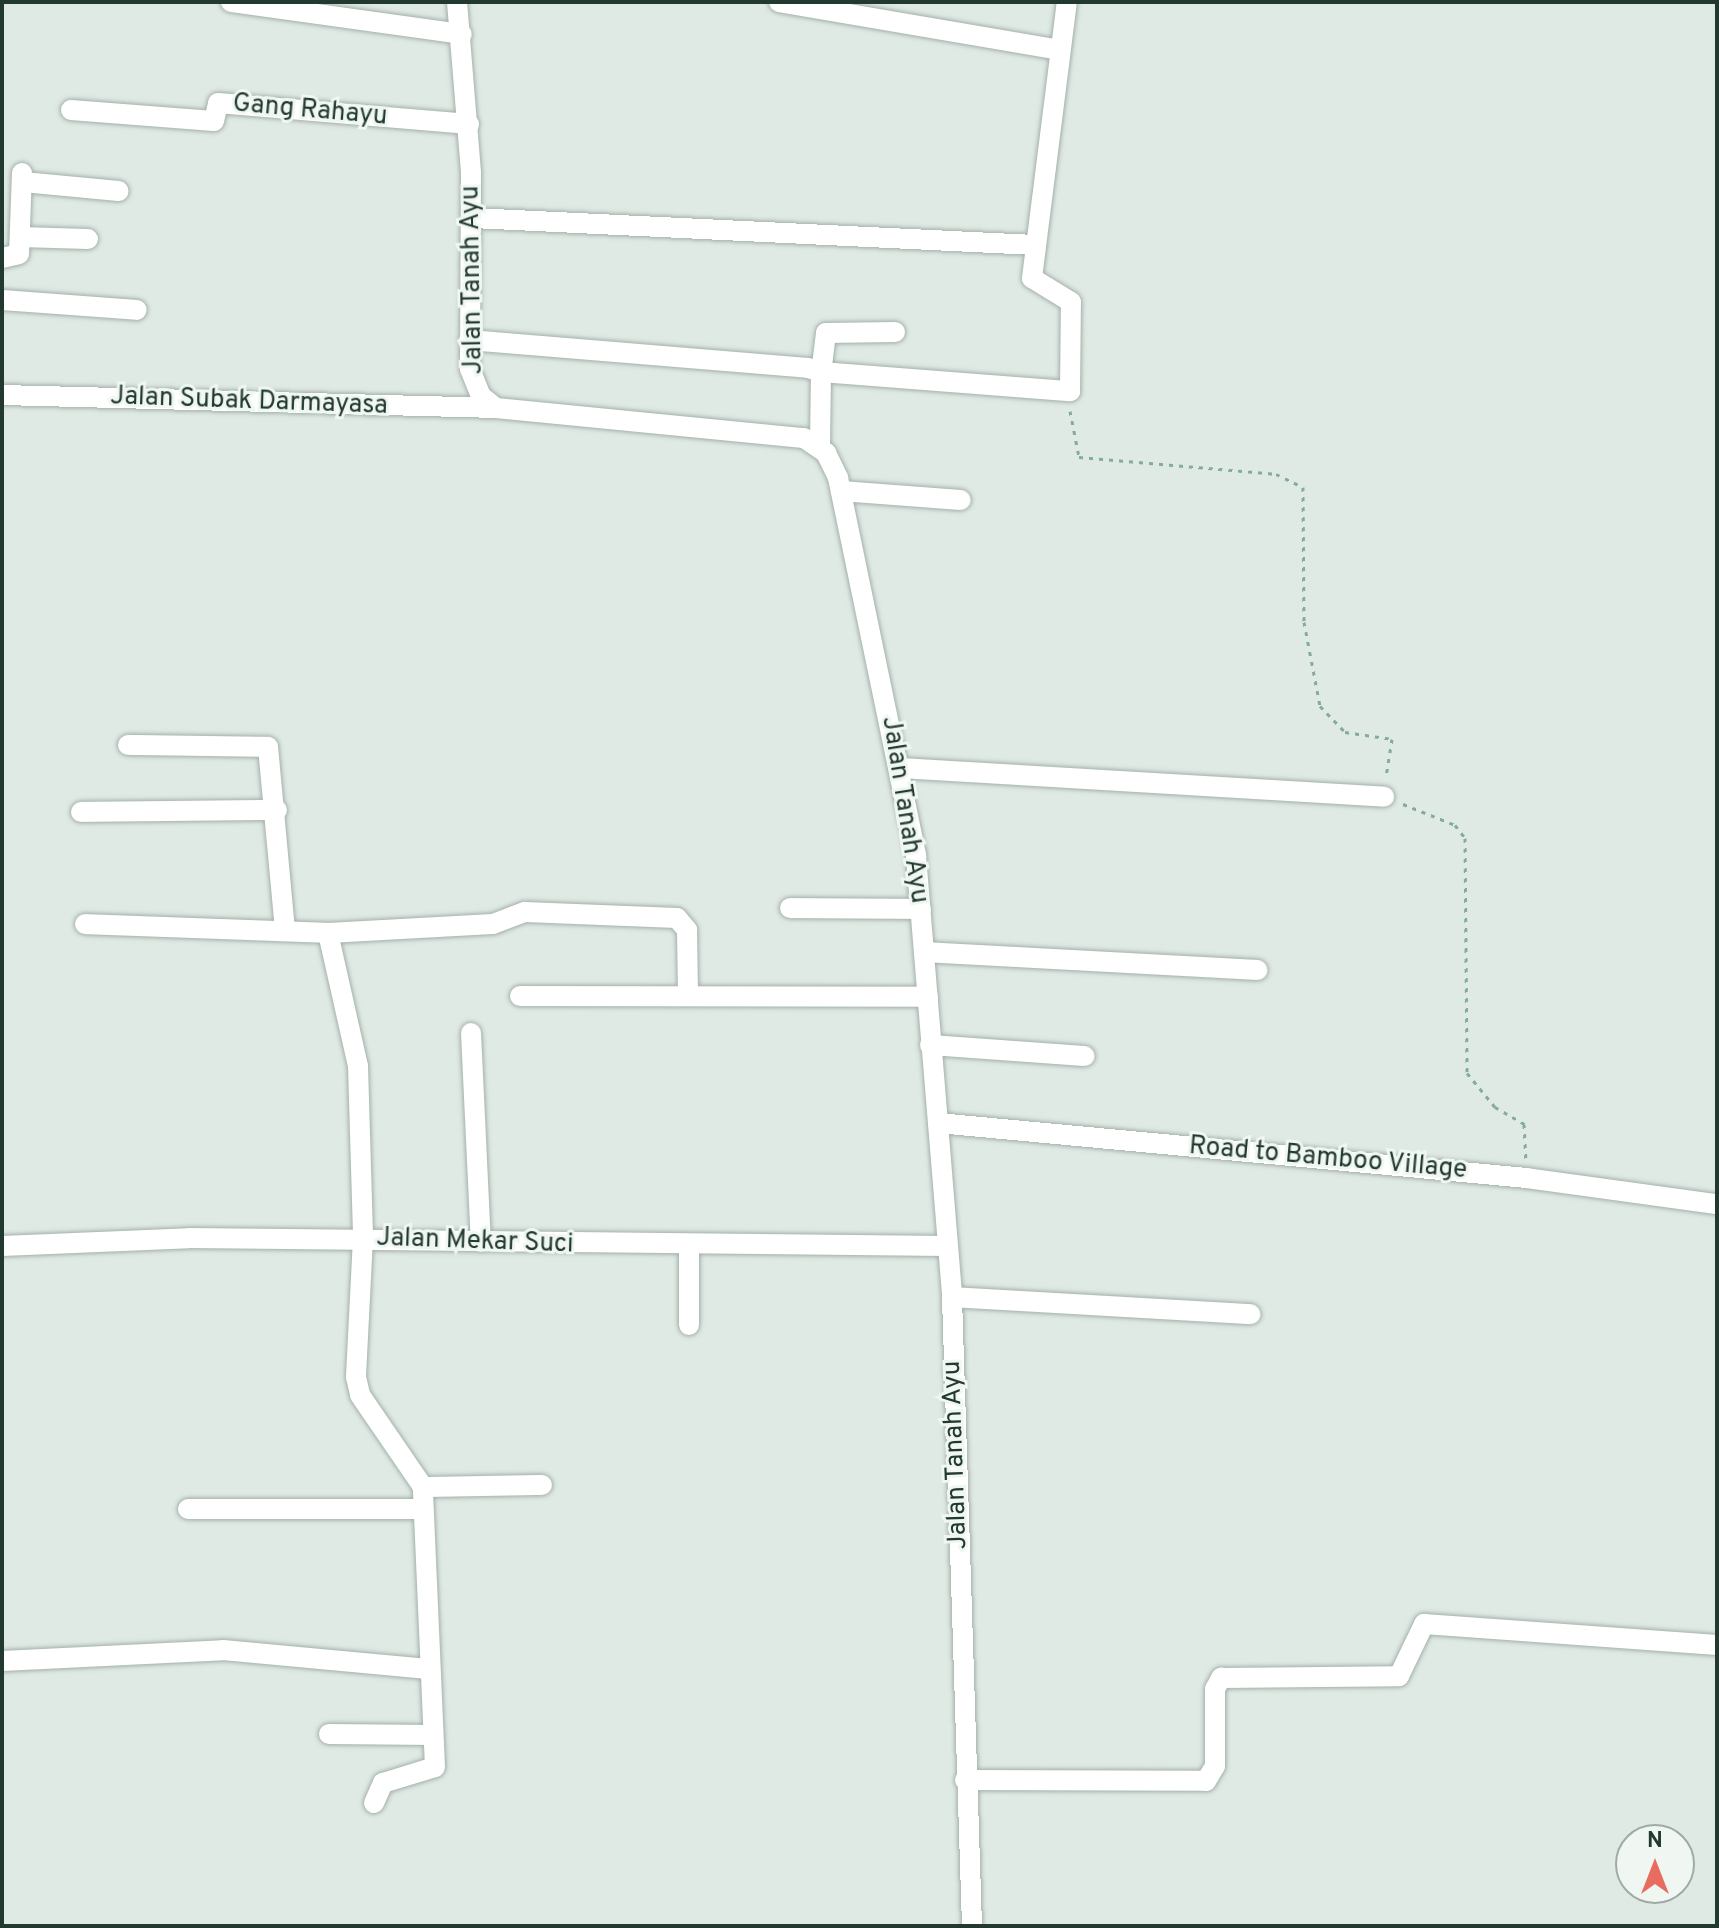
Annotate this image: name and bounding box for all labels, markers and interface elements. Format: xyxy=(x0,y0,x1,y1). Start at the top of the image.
street label: Gang Rahayu xyxy=(231,89,389,133)
street label: Jalan Tanah Ayu xyxy=(456,184,490,376)
street label: Jalan Subak Darmayasa xyxy=(110,382,388,422)
street label: Jalan Tanah Ayu xyxy=(874,713,934,907)
street label: Road to Bamboo Village xyxy=(1187,1131,1469,1187)
street label: Jalan Mekar Suci xyxy=(376,1223,574,1261)
street label: Jalan Tanah Ayu xyxy=(937,1359,975,1551)
north arrow xyxy=(1615,1824,1695,1904)
text: N xyxy=(1647,1828,1663,1855)

